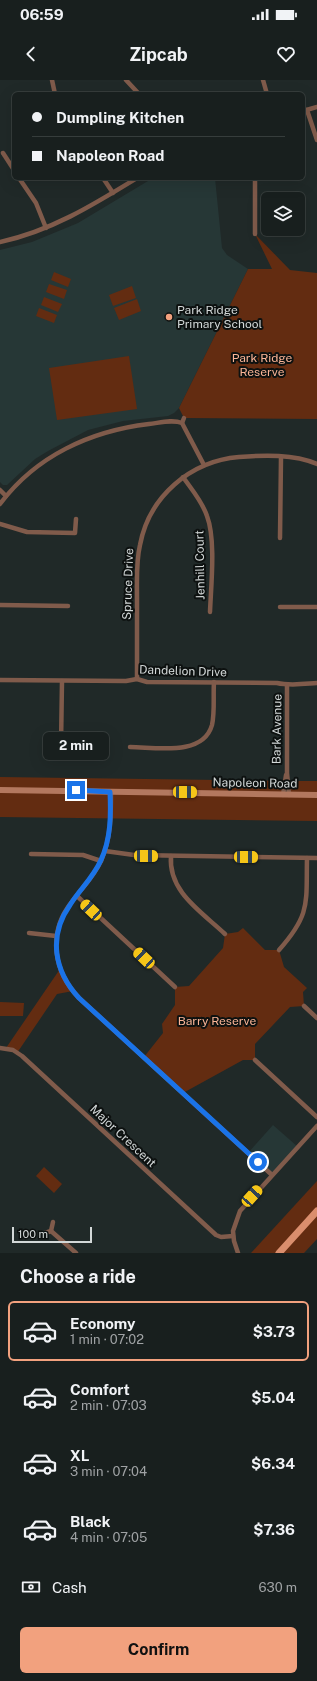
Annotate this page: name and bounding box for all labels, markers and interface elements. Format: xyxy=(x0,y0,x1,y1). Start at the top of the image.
text: 06:59 xyxy=(20,6,64,23)
icon: back xyxy=(20,43,42,65)
icon: heart xyxy=(275,43,297,65)
text: Zipcab xyxy=(129,44,188,65)
text: Dumpling Kitchen xyxy=(56,109,184,126)
text: Napoleon Road xyxy=(56,147,164,164)
map controls xyxy=(261,192,305,236)
button: layers xyxy=(261,192,305,236)
place label: Park Ridge Primary School xyxy=(177,303,262,331)
marker: Park Ridge Primary School xyxy=(164,312,174,322)
park label: Park Ridge Reserve xyxy=(232,351,293,379)
street label: Jenhill Court xyxy=(192,530,208,600)
street label: Spruce Drive xyxy=(120,548,136,620)
street label: Dandelion Drive xyxy=(139,662,227,680)
street label: Bark Avenue xyxy=(269,694,285,764)
callout: 2 min xyxy=(43,732,109,760)
text: 2 min xyxy=(59,738,93,753)
street label: Napoleon Road xyxy=(213,775,297,791)
route end xyxy=(67,781,85,799)
car xyxy=(173,786,197,798)
car xyxy=(134,850,158,862)
car xyxy=(234,851,258,863)
car xyxy=(78,897,104,923)
car xyxy=(131,945,157,971)
park label: Barry Reserve xyxy=(178,1014,257,1028)
street label: Major Crescent xyxy=(87,1102,159,1170)
route start xyxy=(249,1153,267,1171)
car xyxy=(240,1183,264,1209)
scale bar xyxy=(12,1225,92,1244)
text: 100 m xyxy=(18,1228,48,1240)
text: Choose a ride xyxy=(20,1266,136,1287)
icon: car xyxy=(22,1313,58,1349)
text: Economy xyxy=(70,1315,135,1332)
text: $3.73 xyxy=(253,1323,295,1340)
text: 1 min · 07:02 xyxy=(70,1332,144,1347)
icon: car xyxy=(22,1379,58,1415)
text: Comfort xyxy=(70,1381,130,1398)
text: $5.04 xyxy=(251,1389,295,1406)
text: 2 min · 07:03 xyxy=(70,1398,147,1413)
icon: car xyxy=(22,1445,58,1481)
text: XL xyxy=(70,1447,89,1464)
text: $6.34 xyxy=(251,1455,295,1472)
text: 3 min · 07:04 xyxy=(70,1464,147,1479)
icon: car xyxy=(22,1511,58,1547)
text: Black xyxy=(70,1513,110,1530)
text: $7.36 xyxy=(253,1521,295,1538)
text: 4 min · 07:05 xyxy=(70,1530,147,1545)
icon: cash xyxy=(20,1576,42,1598)
text: Cash xyxy=(52,1579,87,1596)
text: 630 m xyxy=(259,1580,297,1595)
button: Confirm xyxy=(20,1627,297,1673)

